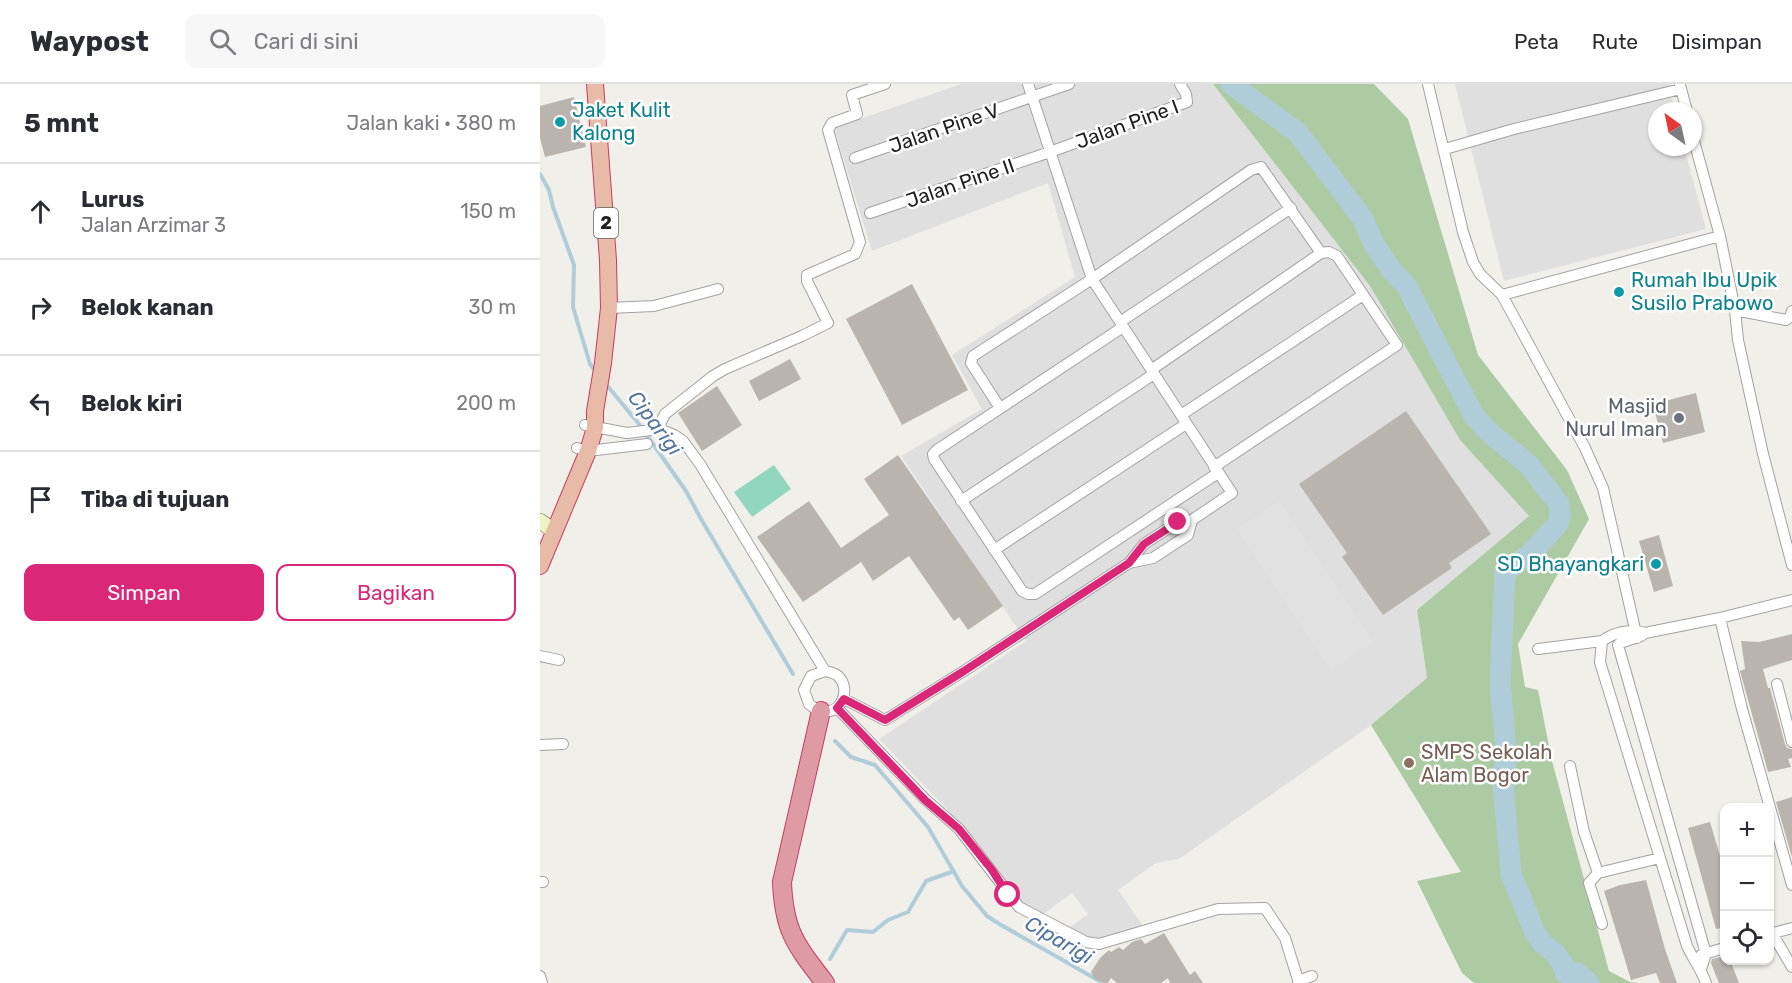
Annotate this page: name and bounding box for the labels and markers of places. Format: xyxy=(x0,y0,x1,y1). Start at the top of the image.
place label: Jaket Kulit Kalong xyxy=(572,98,671,145)
marker: Jaket Kulit Kalong xyxy=(553,115,567,129)
place label: Rumah Ibu Upik Susilo Prabowo xyxy=(1631,268,1778,315)
marker: Rumah Ibu Upik Susilo Prabowo xyxy=(1612,285,1626,299)
place label: Masjid Nurul Iman xyxy=(1565,394,1667,441)
marker: Masjid Nurul Iman xyxy=(1672,411,1686,425)
place label: SD Bhayangkari xyxy=(1497,552,1644,576)
marker: SD Bhayangkari xyxy=(1649,557,1663,571)
place label: SMPS Sekolah Alam Bogor xyxy=(1421,740,1553,787)
marker: SMPS Sekolah Alam Bogor xyxy=(1402,756,1416,770)

